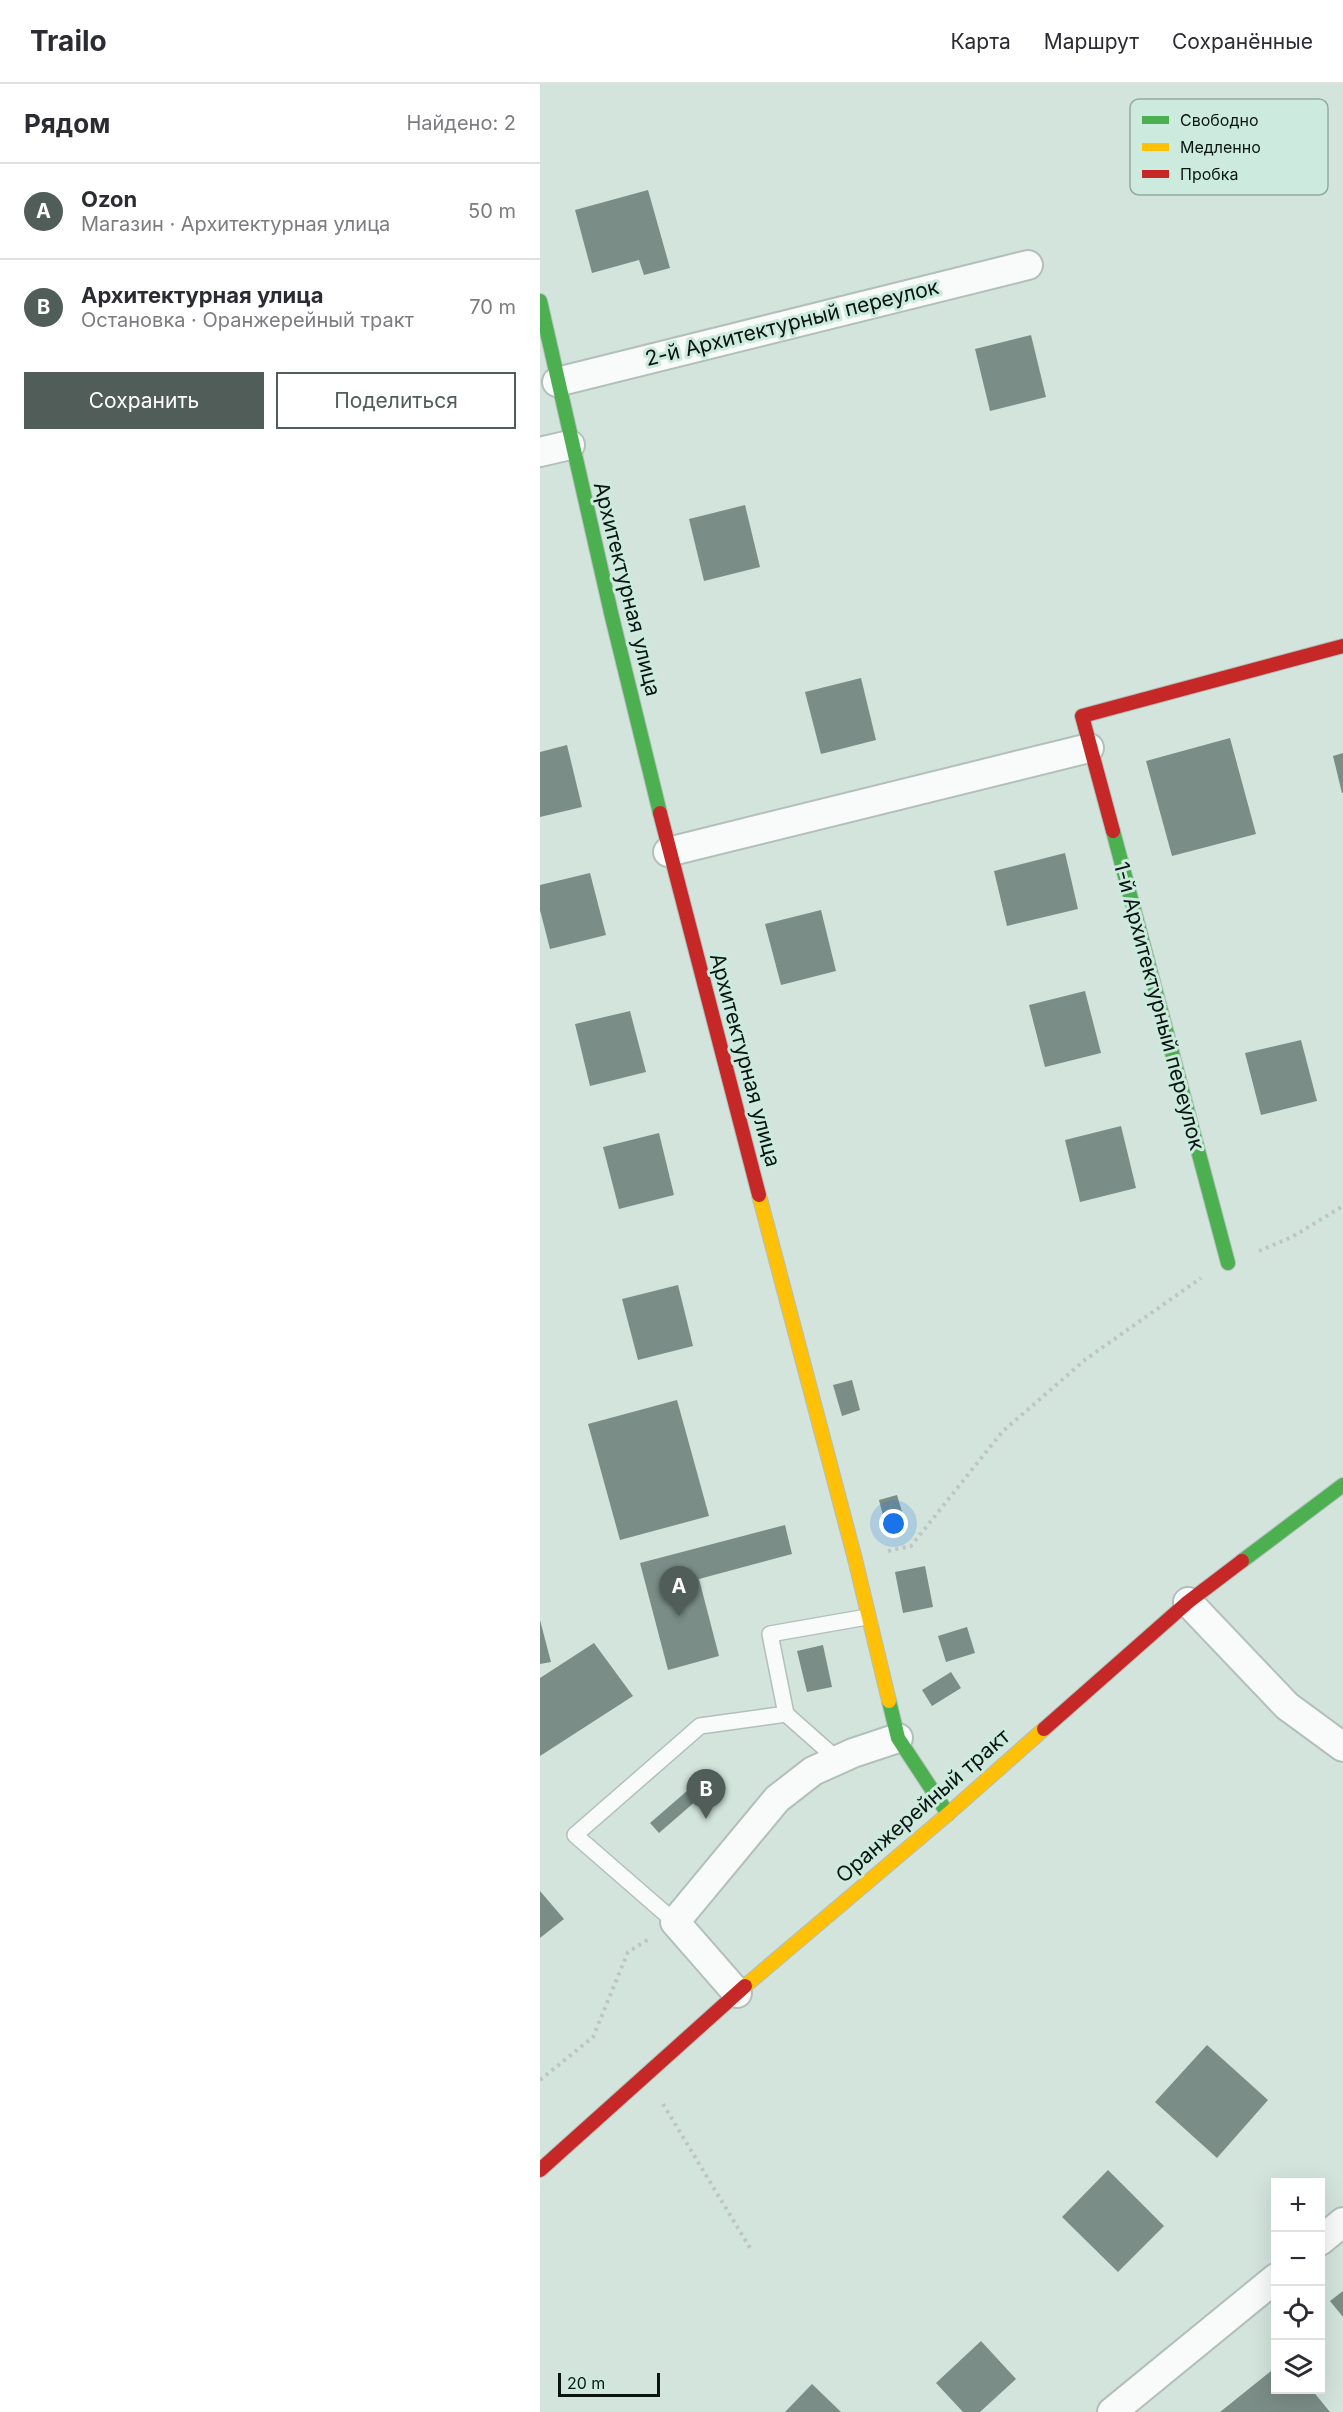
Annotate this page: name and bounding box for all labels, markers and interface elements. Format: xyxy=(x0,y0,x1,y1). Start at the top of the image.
text: Trailo xyxy=(30,24,107,58)
text: Карта xyxy=(950,29,1011,54)
text: Маршрут xyxy=(1044,29,1139,54)
text: Сохранённые xyxy=(1172,29,1313,54)
legend xyxy=(1130,99,1328,195)
text: Рядом xyxy=(24,108,110,139)
text: Свободно xyxy=(1180,110,1259,130)
text: Найдено: 2 xyxy=(406,111,516,135)
text: Медленно xyxy=(1180,137,1261,157)
text: Пробка xyxy=(1180,164,1238,184)
text: Ozon xyxy=(81,186,137,212)
text: A xyxy=(36,199,51,223)
text: 50 m xyxy=(468,199,516,223)
text: Магазин · Архитектурная улица xyxy=(81,212,390,236)
street label: 2-й Архитектурный переулок xyxy=(642,274,942,371)
text: Архитектурная улица xyxy=(81,282,323,308)
text: B xyxy=(37,295,50,319)
text: 70 m xyxy=(469,295,516,319)
text: Остановка · Оранжерейный тракт xyxy=(81,308,414,332)
button: Сохранить xyxy=(24,372,264,429)
button: Поделиться xyxy=(276,372,516,429)
street label: Архитектурная улица xyxy=(589,479,666,699)
street label: 1-й Архитектурный переулок xyxy=(1109,859,1210,1153)
street label: Архитектурная улица xyxy=(705,950,786,1169)
your location xyxy=(879,1509,908,1538)
pin: A xyxy=(660,1566,698,1616)
street label: Оранжерейный тракт xyxy=(831,1723,1015,1888)
pin: B xyxy=(686,1770,726,1819)
map controls xyxy=(1271,2178,1325,2394)
button: + xyxy=(1271,2178,1325,2232)
button: − xyxy=(1271,2232,1325,2286)
button: locate xyxy=(1271,2286,1325,2340)
button: layers xyxy=(1271,2340,1325,2394)
scale bar xyxy=(558,2370,660,2398)
text: 20 m xyxy=(567,2373,605,2393)

